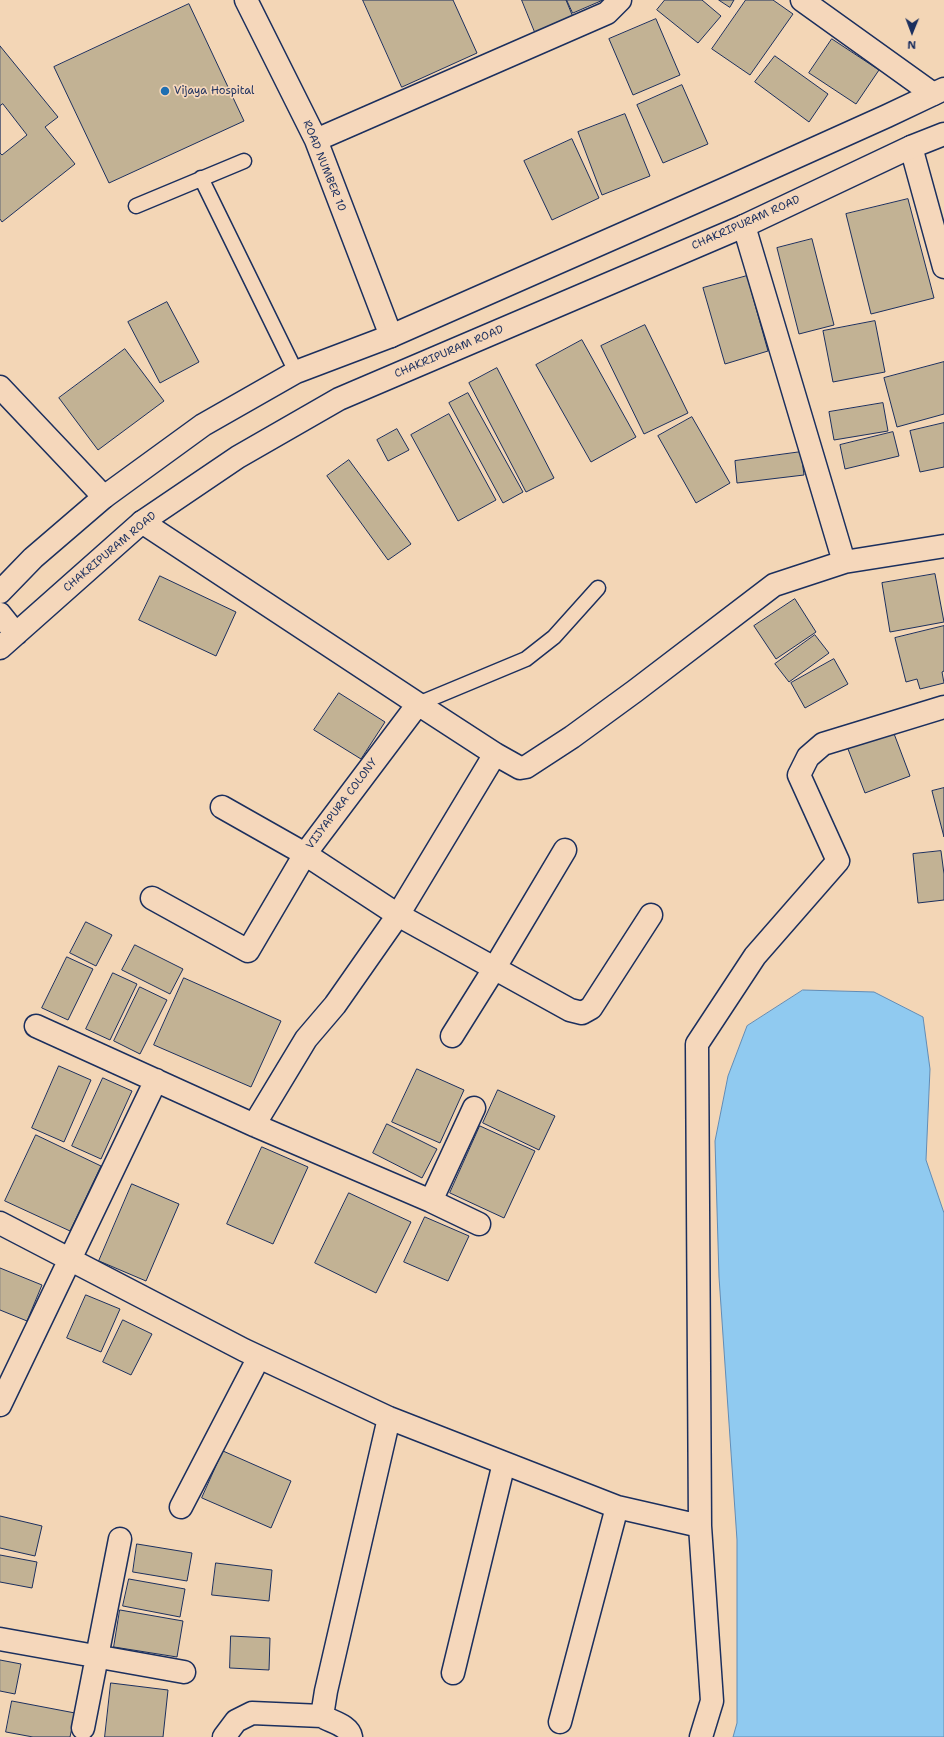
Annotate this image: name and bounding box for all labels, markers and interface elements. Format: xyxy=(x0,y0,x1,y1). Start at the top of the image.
north arrow xyxy=(892,12,932,52)
text: N xyxy=(907,37,916,52)
place label: Vijaya Hospital xyxy=(174,84,254,98)
marker: Vijaya Hospital xyxy=(159,85,171,97)
street label: ROAD NUMBER 10 xyxy=(300,118,348,214)
street label: CHAKRIPURAM ROAD xyxy=(690,193,802,253)
street label: CHAKRIPURAM ROAD xyxy=(392,323,506,381)
street label: CHAKRIPURAM ROAD xyxy=(61,509,159,595)
street label: VIJYAPURA COLONY xyxy=(304,756,380,852)

